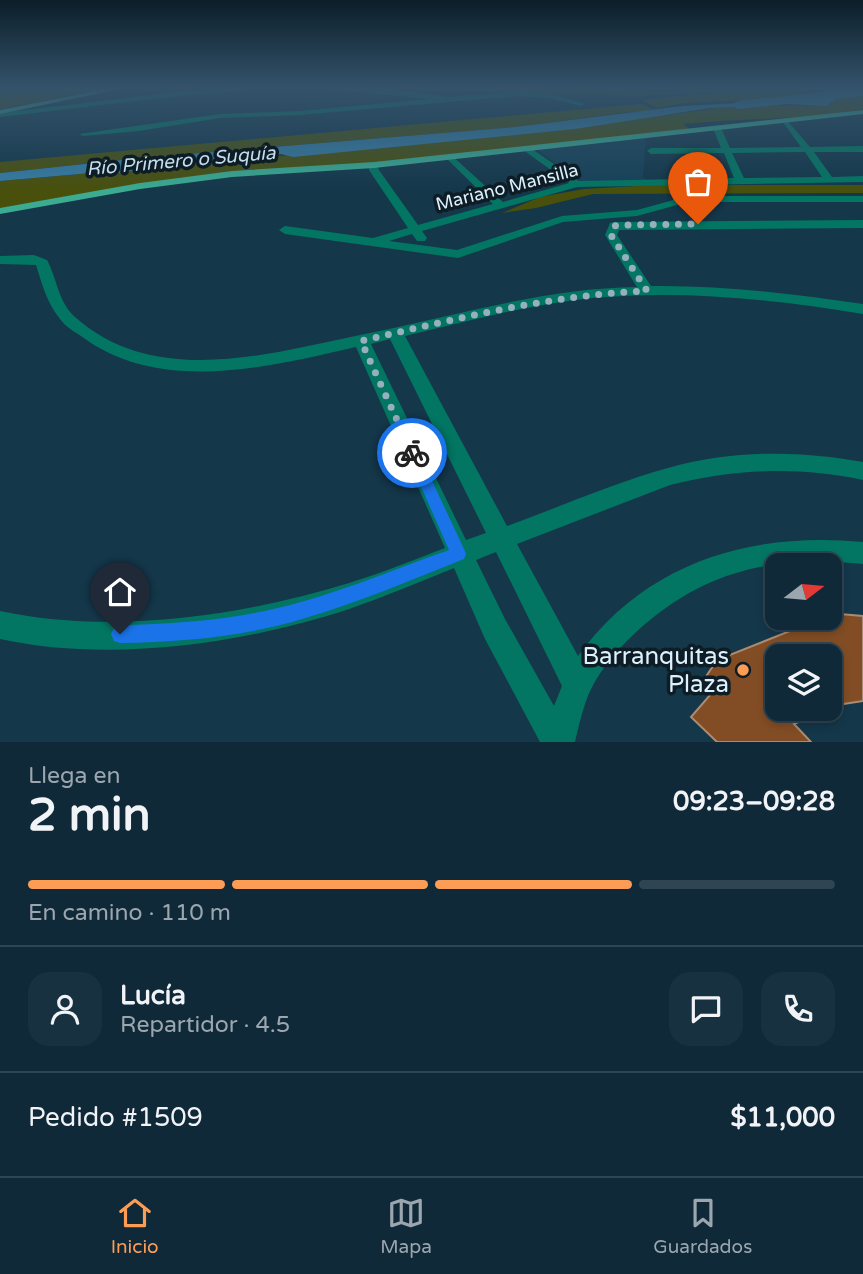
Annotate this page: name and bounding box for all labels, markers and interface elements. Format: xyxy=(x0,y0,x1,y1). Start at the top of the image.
water label: Río Primero o Suquía xyxy=(86,142,278,180)
pin xyxy=(668,152,728,224)
street label: Mariano Mansilla xyxy=(433,159,581,215)
icon: bag xyxy=(679,163,717,201)
courier xyxy=(377,418,447,488)
icon: bike xyxy=(393,434,431,472)
north arrow xyxy=(765,553,842,630)
map controls xyxy=(765,553,842,721)
pin xyxy=(90,562,150,634)
icon: home xyxy=(101,573,139,611)
place label: Barranquitas Plaza xyxy=(582,642,729,699)
button: layers xyxy=(765,644,842,721)
marker: Barranquitas Plaza xyxy=(735,662,751,678)
text: Llega en xyxy=(28,762,120,790)
text: 09:23–09:28 xyxy=(673,786,835,817)
text: 2 min xyxy=(28,788,151,843)
text: En camino · 110 m xyxy=(28,899,231,927)
button: person xyxy=(28,972,102,1046)
button: chat xyxy=(669,972,743,1046)
button: phone xyxy=(761,972,835,1046)
text: Lucía xyxy=(120,980,186,1011)
text: Repartidor · 4.5 xyxy=(120,1011,290,1039)
text: Pedido #1509 xyxy=(28,1102,203,1133)
text: $11,000 xyxy=(731,1102,835,1133)
tab: Inicio xyxy=(111,1194,159,1258)
tab: Mapa xyxy=(380,1194,432,1258)
tab: Guardados xyxy=(653,1194,752,1258)

